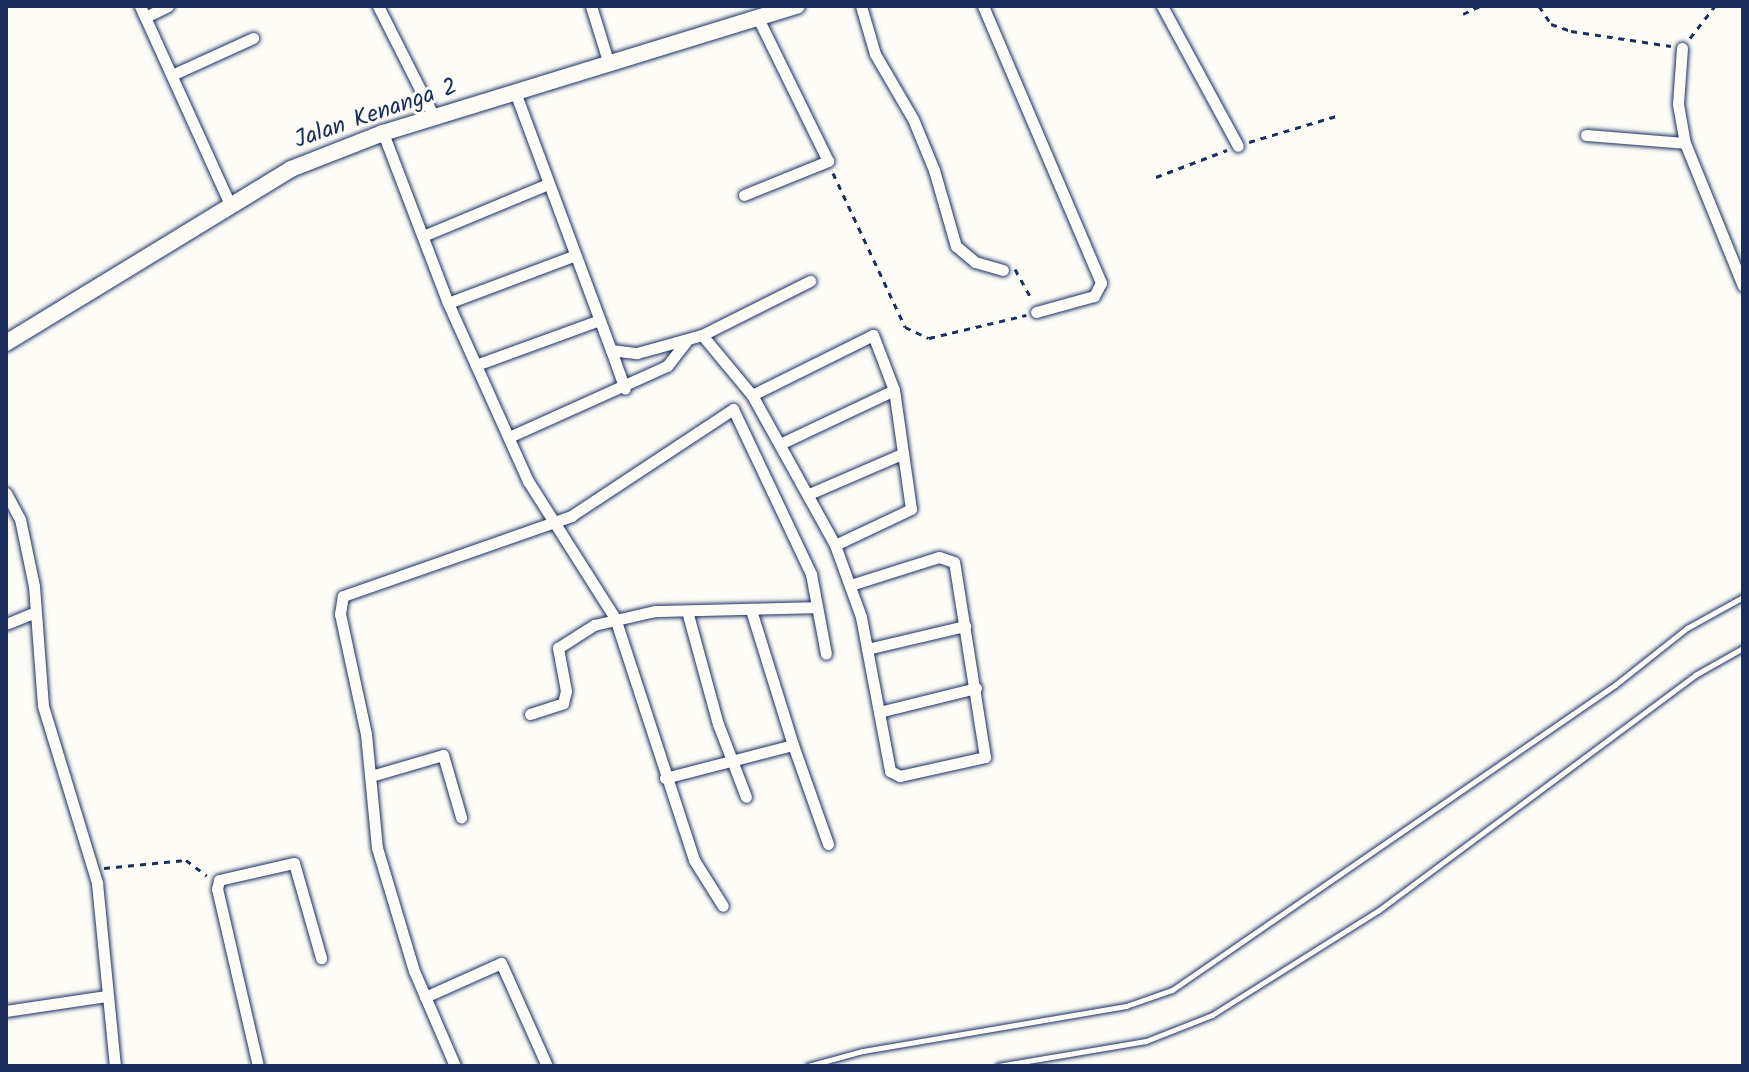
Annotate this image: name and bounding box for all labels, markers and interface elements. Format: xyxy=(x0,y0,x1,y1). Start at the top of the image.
street label: Jalan Kenanga 2 xyxy=(291,73,461,155)

